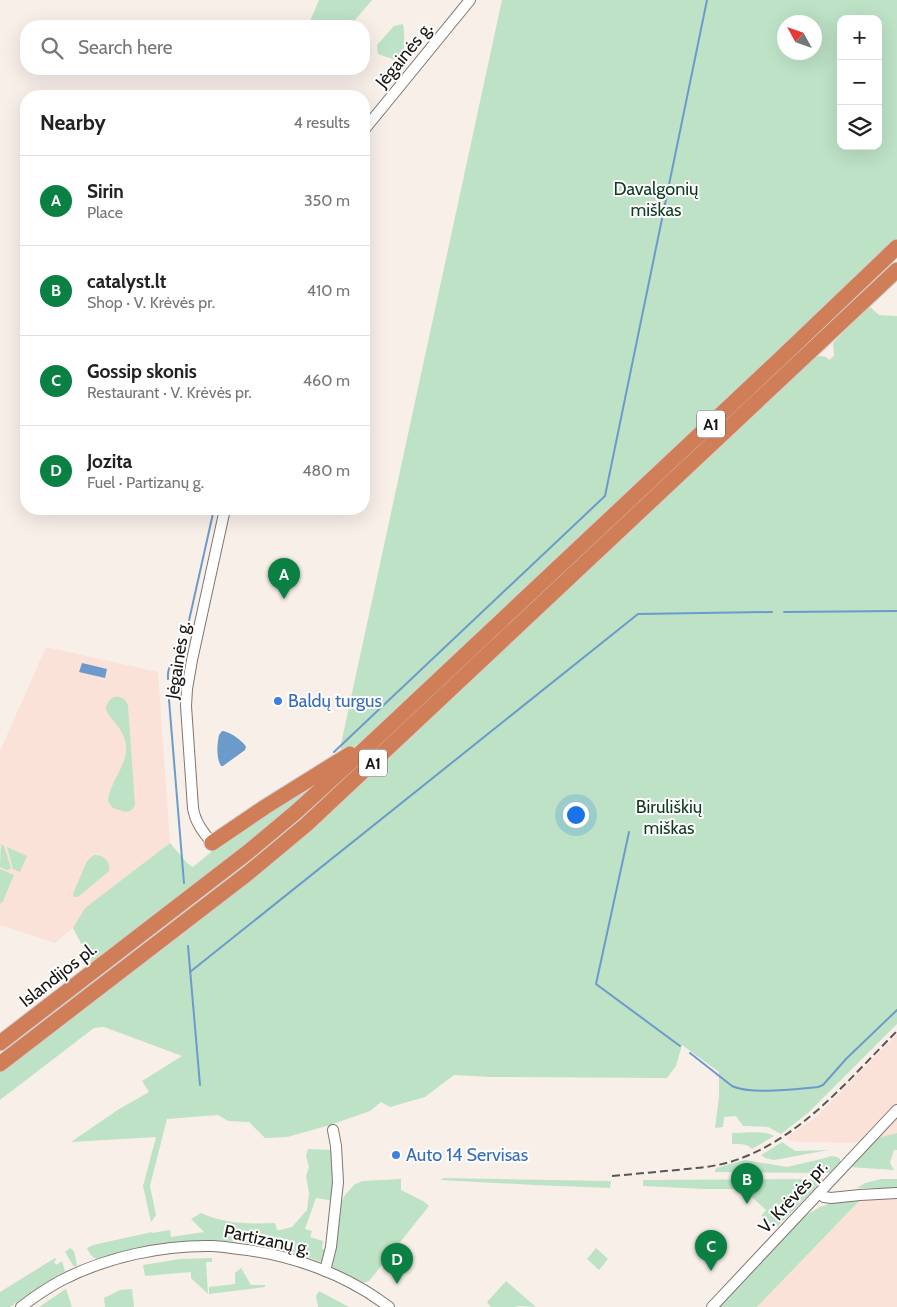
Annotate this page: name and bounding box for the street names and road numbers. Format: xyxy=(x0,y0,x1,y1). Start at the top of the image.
street label: Jėgainės g. xyxy=(370,17,437,93)
road number: A1 xyxy=(697,410,725,438)
street label: Jėgainės g. xyxy=(161,619,195,702)
road number: A1 xyxy=(359,750,387,776)
street label: Islandijos pl. xyxy=(15,938,101,1012)
street label: V. Krėvės pr. xyxy=(754,1156,832,1238)
street label: Partizanų g. xyxy=(222,1220,312,1260)

